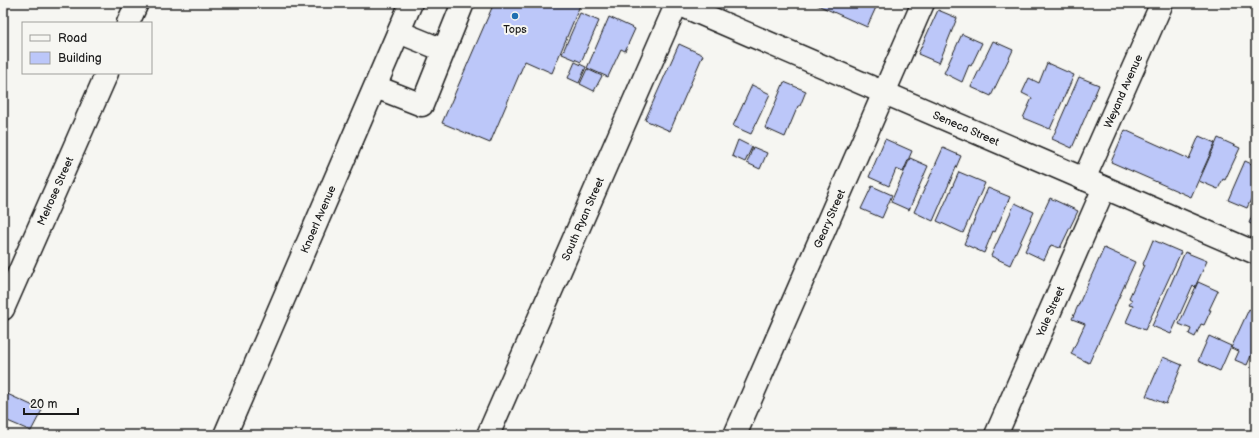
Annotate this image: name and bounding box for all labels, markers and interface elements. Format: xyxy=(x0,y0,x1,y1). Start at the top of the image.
marker: Tops xyxy=(510,11,520,21)
legend xyxy=(22,22,152,74)
place label: Tops xyxy=(503,23,527,36)
text: Road xyxy=(58,31,87,46)
text: Building xyxy=(58,51,102,66)
street label: Weyand Avenue xyxy=(1101,52,1145,130)
street label: Seneca Street xyxy=(931,108,1002,148)
street label: Melrose Street xyxy=(34,154,76,227)
street label: South Ryan Street xyxy=(559,175,607,262)
street label: Knoerl Avenue xyxy=(298,183,338,255)
street label: Geary Street xyxy=(811,187,848,250)
street label: Yale Street xyxy=(1033,284,1067,339)
scale bar xyxy=(24,390,78,416)
text: 20 m xyxy=(30,397,57,412)

